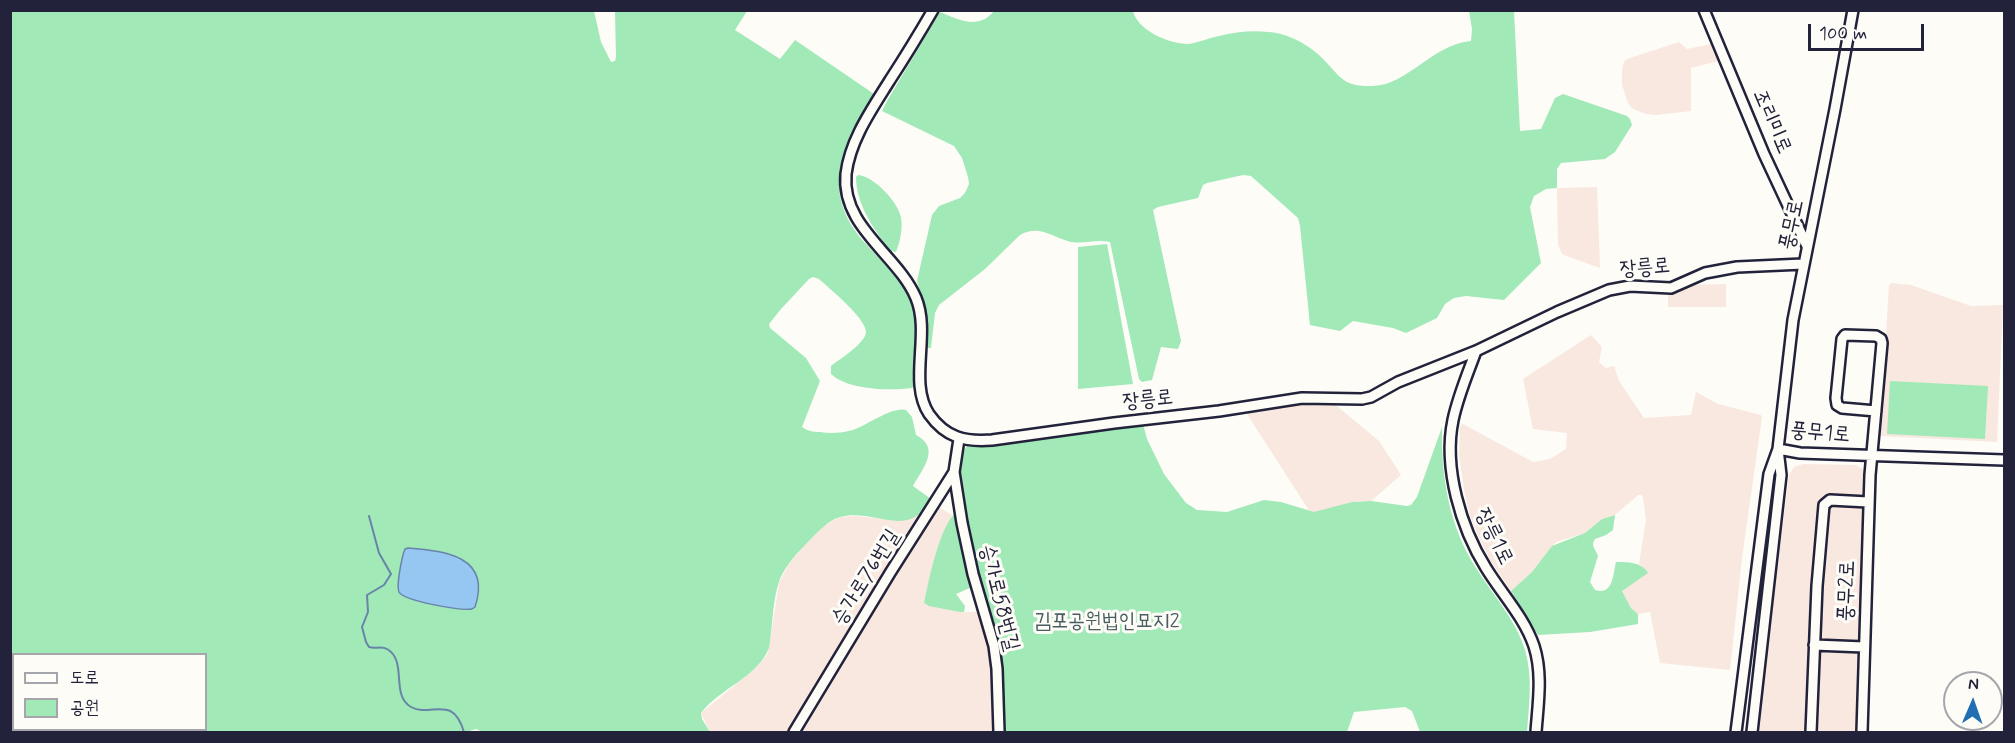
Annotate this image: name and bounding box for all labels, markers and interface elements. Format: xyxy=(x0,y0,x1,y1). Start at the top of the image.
scale bar xyxy=(1811,12,1926,50)
text: 100 m xyxy=(1819,22,1867,46)
street label: 조리미로 xyxy=(1746,86,1796,158)
street label: 풍무로 xyxy=(1775,198,1811,252)
street label: 장릉로 xyxy=(1619,254,1671,284)
street label: 장릉로 xyxy=(1121,386,1175,416)
street label: 풍무1로 xyxy=(1789,419,1851,449)
street label: 장릉1로 xyxy=(1469,504,1517,570)
street label: 승가로76번길 xyxy=(828,526,906,630)
street label: 승가로58번길 xyxy=(973,542,1023,654)
street label: 풍무2로 xyxy=(1834,560,1862,622)
park label: 김포공원법인묘지2 xyxy=(1034,610,1180,636)
legend xyxy=(12,653,207,731)
text: 도로 xyxy=(70,666,99,690)
north arrow xyxy=(1943,671,2003,731)
text: N xyxy=(1968,674,1979,695)
text: 공원 xyxy=(70,696,99,720)

